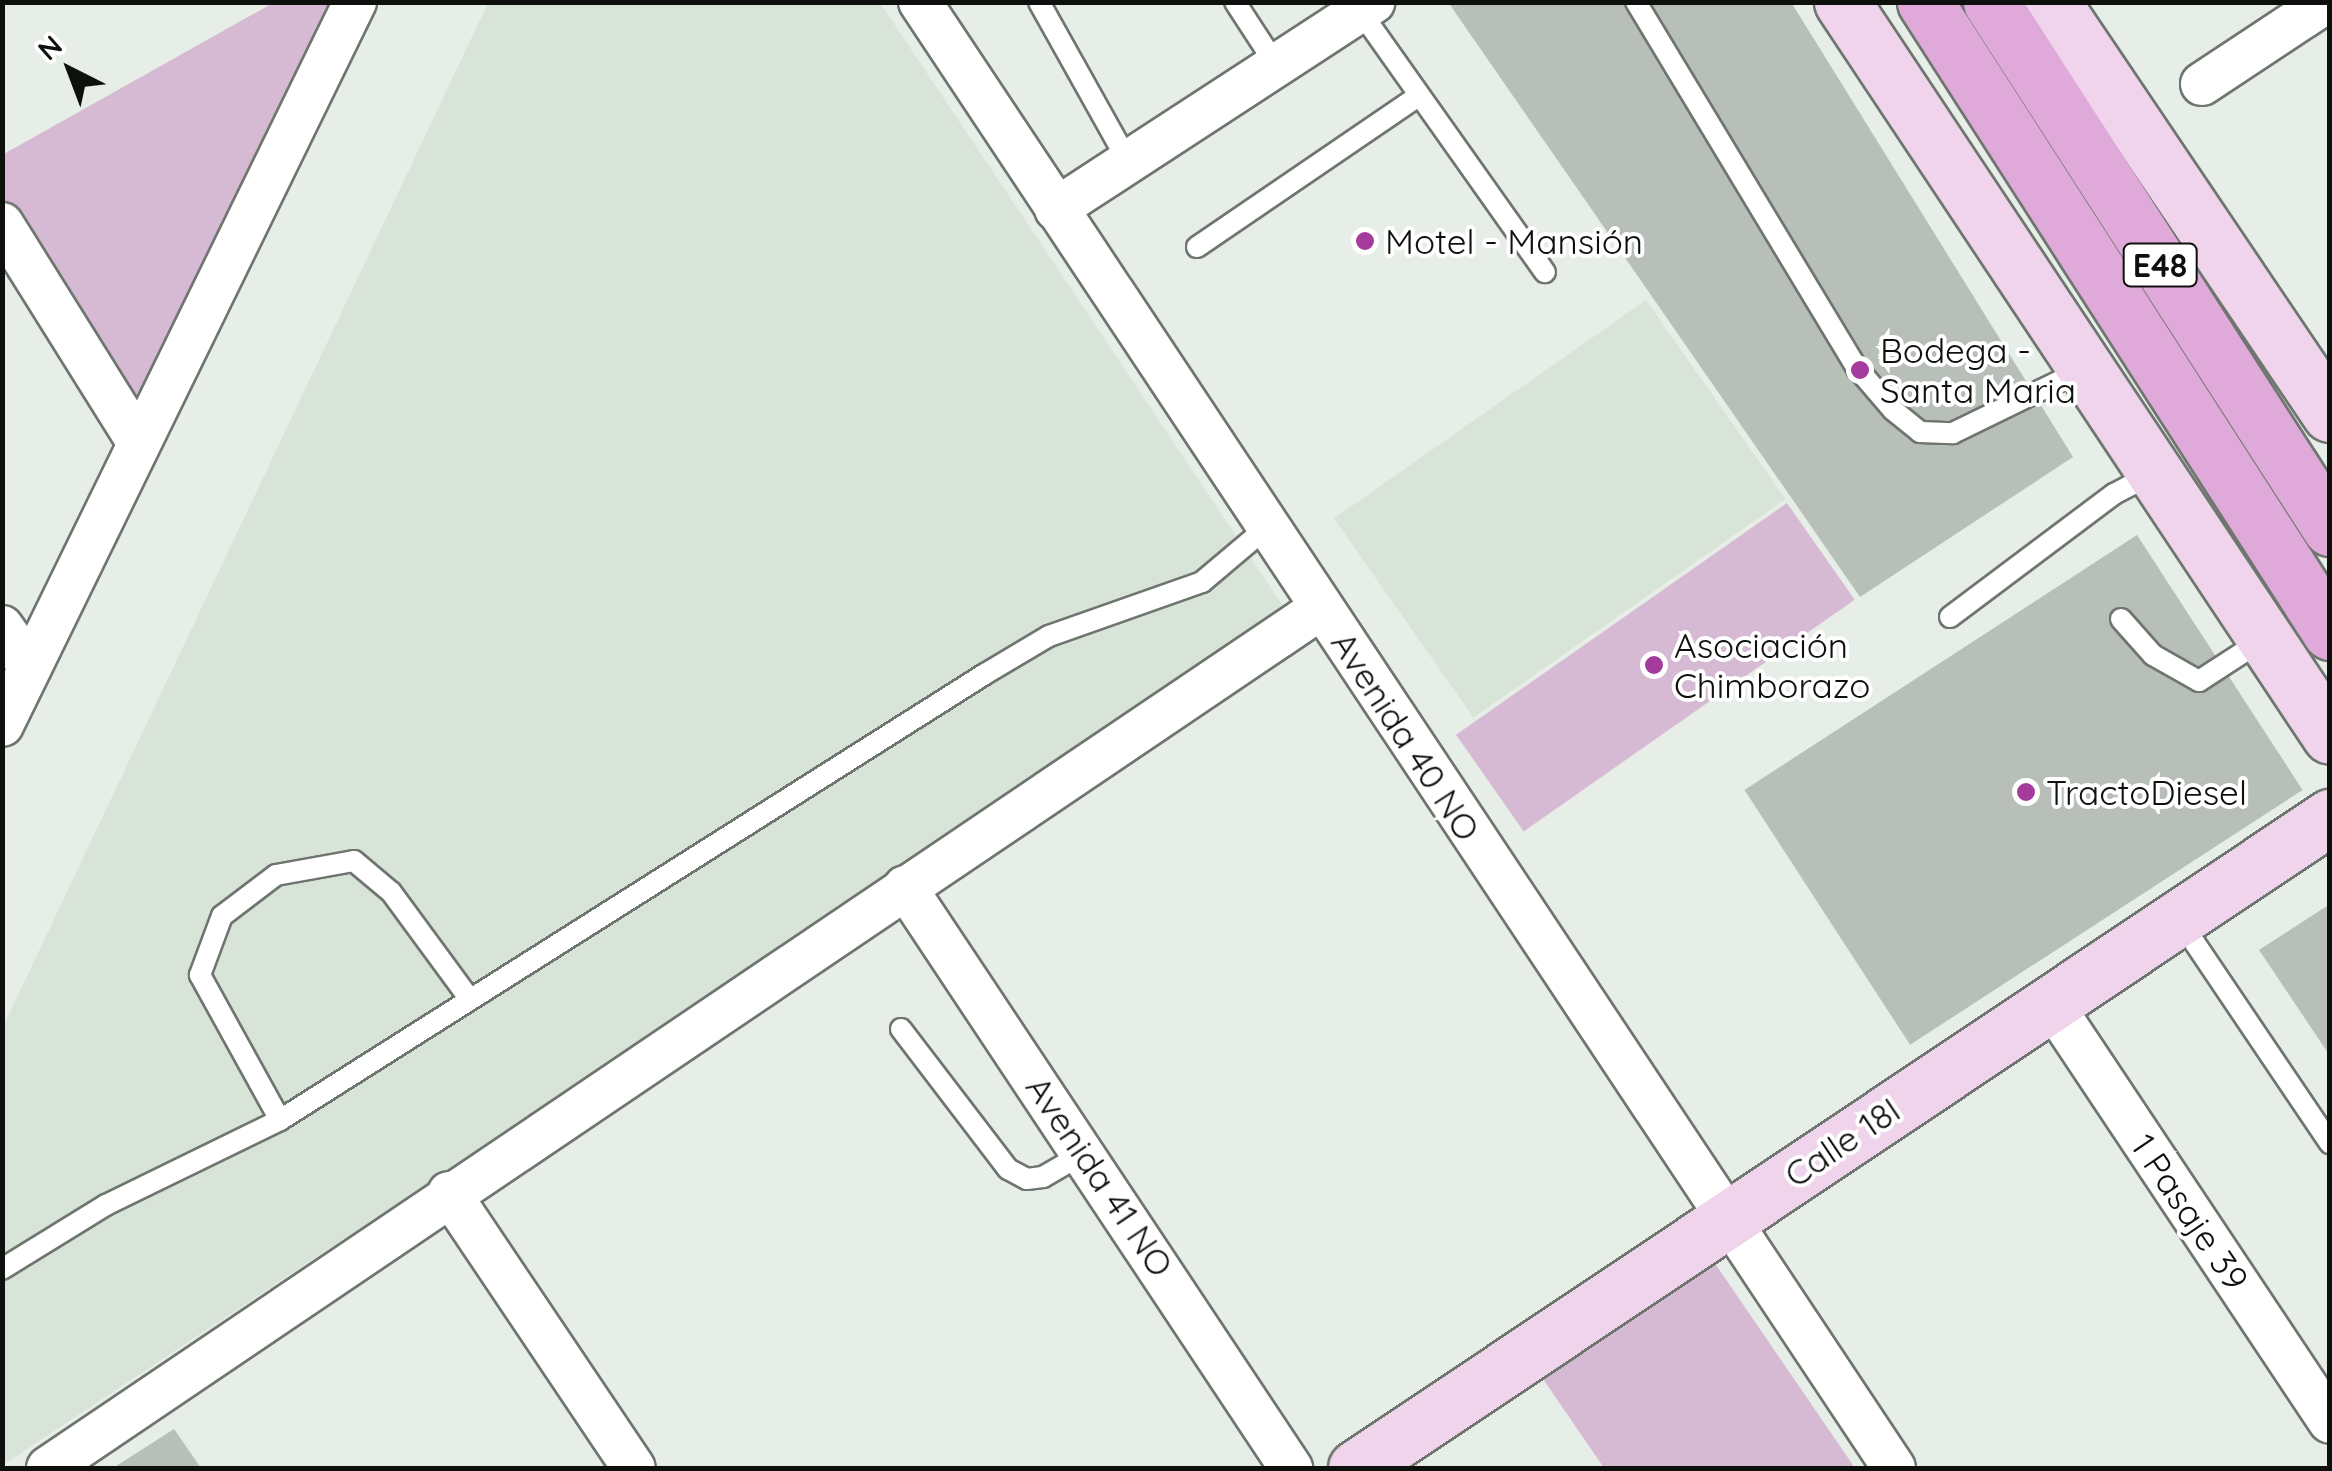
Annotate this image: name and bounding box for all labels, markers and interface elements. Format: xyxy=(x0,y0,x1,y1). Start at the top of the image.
north arrow xyxy=(20,20,120,120)
text: N xyxy=(30,27,69,67)
place label: Motel - Mansión xyxy=(1385,220,1643,262)
marker: Motel - Mansión xyxy=(1354,230,1376,252)
road number: E48 xyxy=(2122,238,2198,292)
place label: Bodega - Santa Maria xyxy=(1880,329,2076,411)
marker: Bodega - Santa Maria xyxy=(1849,359,1871,381)
street label: Avenida 40 NO xyxy=(1323,624,1489,848)
place label: Asociación Chimborazo xyxy=(1674,624,1870,706)
marker: Asociación Chimborazo xyxy=(1643,654,1665,676)
place label: TractoDiesel xyxy=(2046,771,2247,813)
marker: TractoDiesel xyxy=(2015,781,2037,803)
street label: Avenida 41 NO xyxy=(1018,1068,1182,1284)
street label: Calle 18I xyxy=(1776,1088,1908,1196)
street label: 1 Pasaje 39 xyxy=(2123,1126,2257,1298)

